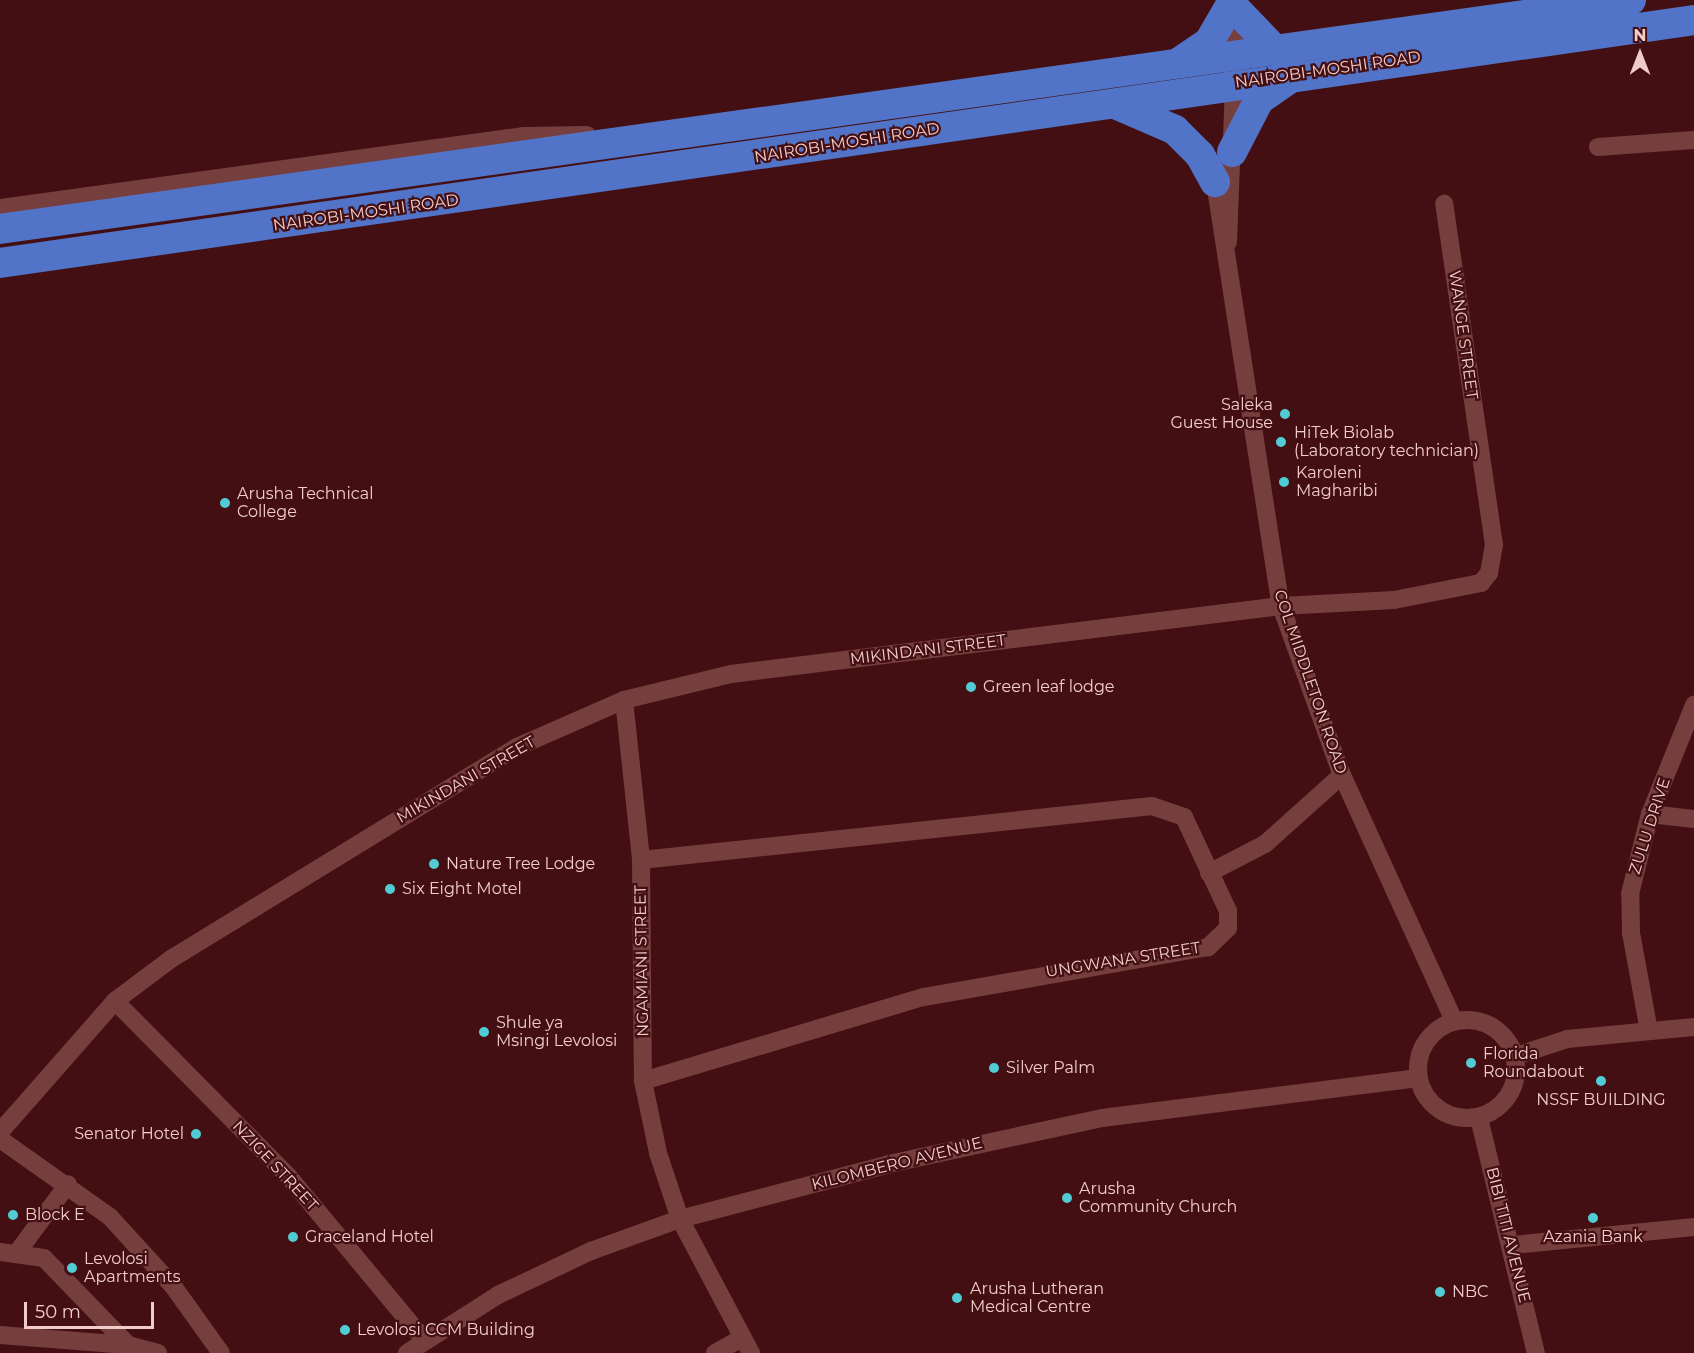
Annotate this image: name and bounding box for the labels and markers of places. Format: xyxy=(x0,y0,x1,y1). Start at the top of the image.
place label: Saleka Guest House xyxy=(1170,395,1273,433)
marker: Saleka Guest House xyxy=(1278,407,1292,421)
place label: HiTek Biolab (Laboratory technician) xyxy=(1294,423,1479,461)
marker: HiTek Biolab (Laboratory technician) xyxy=(1272,433,1290,451)
place label: Karoleni Magharibi xyxy=(1296,463,1378,501)
marker: Karoleni Magharibi xyxy=(1277,475,1291,489)
place label: Arusha Technical College xyxy=(237,484,373,522)
marker: Arusha Technical College xyxy=(218,496,232,510)
place label: Green leaf lodge xyxy=(983,677,1115,697)
marker: Green leaf lodge xyxy=(964,680,978,694)
place label: Nature Tree Lodge xyxy=(446,854,595,874)
marker: Nature Tree Lodge xyxy=(427,857,441,871)
place label: Six Eight Motel xyxy=(402,879,522,899)
marker: Six Eight Motel xyxy=(383,882,397,896)
place label: Shule ya Msingi Levolosi xyxy=(496,1013,617,1051)
marker: Shule ya Msingi Levolosi xyxy=(477,1025,491,1039)
place label: Florida Roundabout xyxy=(1483,1044,1585,1082)
marker: Florida Roundabout xyxy=(1464,1056,1478,1070)
place label: Silver Palm xyxy=(1006,1058,1095,1078)
marker: Silver Palm xyxy=(987,1061,1001,1075)
marker: NSSF BUILDING xyxy=(1594,1074,1608,1088)
place label: NSSF BUILDING xyxy=(1536,1090,1666,1110)
place label: Senator Hotel xyxy=(74,1124,184,1144)
marker: Senator Hotel xyxy=(189,1127,203,1141)
place label: Arusha Community Church xyxy=(1079,1179,1237,1217)
marker: Arusha Community Church xyxy=(1060,1191,1074,1205)
place label: Block E xyxy=(25,1205,85,1225)
marker: Block E xyxy=(6,1208,20,1222)
marker: Azania Bank xyxy=(1586,1211,1600,1225)
place label: Graceland Hotel xyxy=(305,1227,434,1247)
place label: Azania Bank xyxy=(1543,1227,1643,1247)
marker: Graceland Hotel xyxy=(286,1230,300,1244)
place label: Levolosi Apartments xyxy=(84,1249,181,1287)
marker: Levolosi Apartments xyxy=(65,1261,79,1275)
place label: Arusha Lutheran Medical Centre xyxy=(970,1279,1104,1317)
place label: NBC xyxy=(1452,1282,1488,1302)
marker: NBC xyxy=(1433,1285,1447,1299)
marker: Arusha Lutheran Medical Centre xyxy=(948,1289,966,1307)
place label: Levolosi CCM Building xyxy=(357,1320,535,1340)
marker: Levolosi CCM Building xyxy=(338,1323,352,1337)

